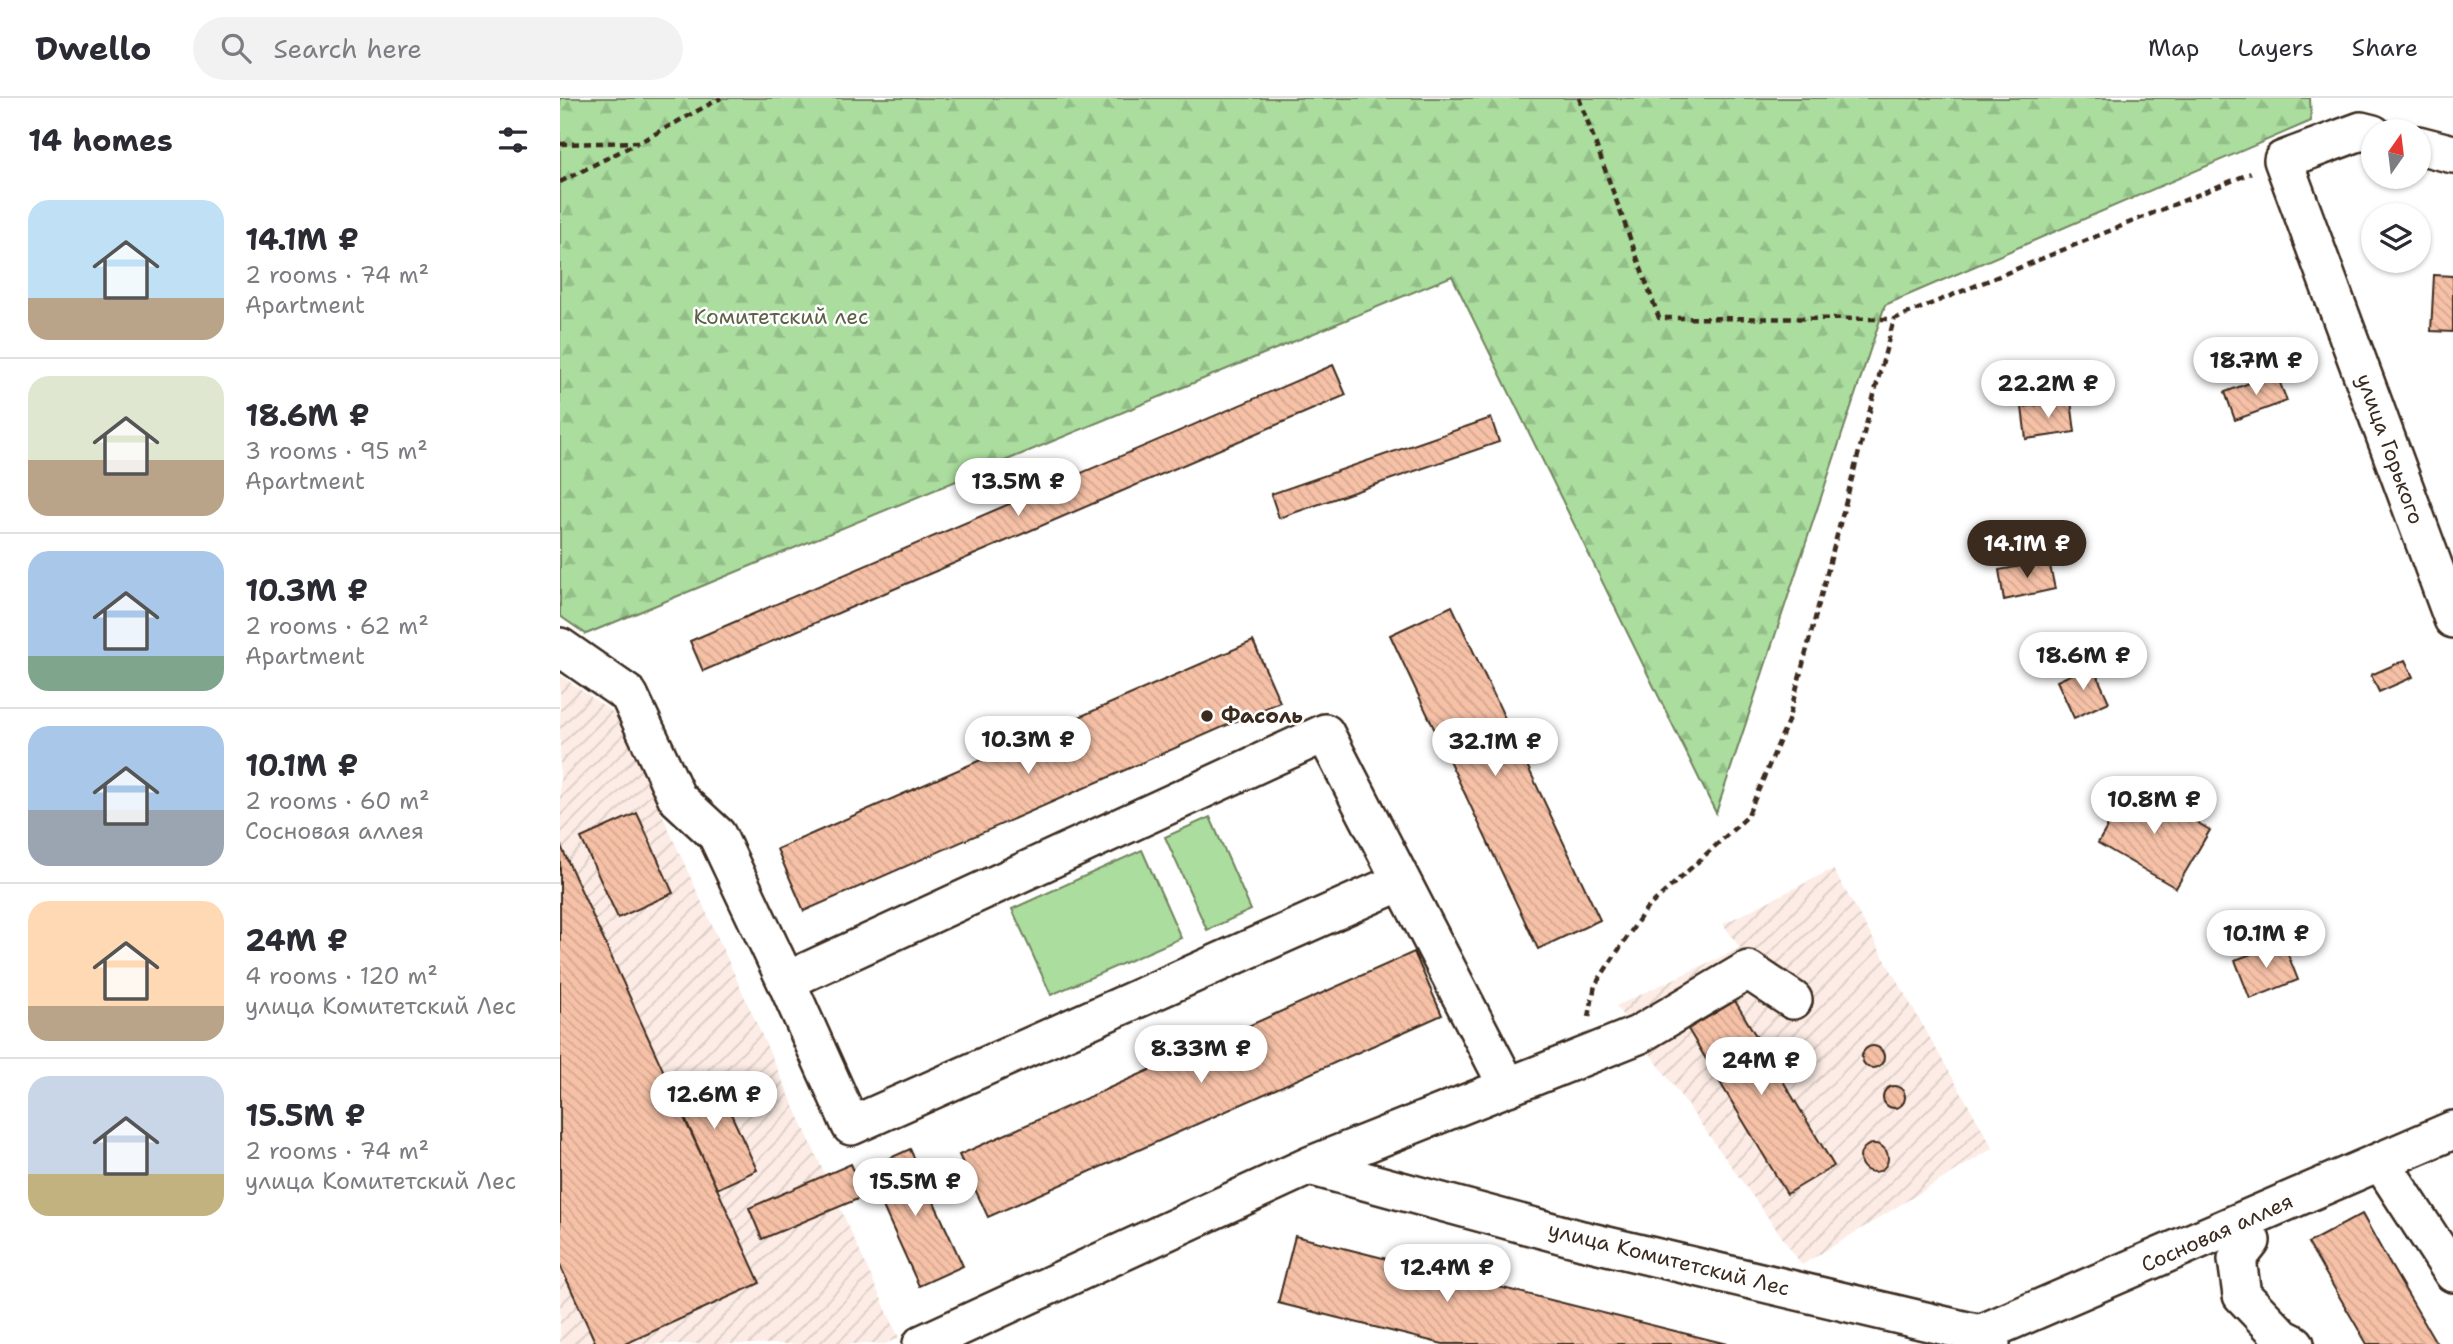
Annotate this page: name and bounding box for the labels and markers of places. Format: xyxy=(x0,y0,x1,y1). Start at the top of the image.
pin: 18.7M ₽ xyxy=(2191,338,2321,397)
pin: 22.2M ₽ xyxy=(1983,360,2113,420)
pin: 13.5M ₽ xyxy=(953,458,1083,518)
pin: 14.1M ₽ xyxy=(1962,520,2092,580)
pin: 18.6M ₽ xyxy=(2018,632,2148,692)
place label: Фасоль xyxy=(1221,702,1303,730)
marker: Фасоль xyxy=(1199,708,1215,724)
pin: 10.3M ₽ xyxy=(963,716,1093,776)
pin: 32.1M ₽ xyxy=(1430,718,1560,778)
pin: 10.8M ₽ xyxy=(2089,776,2219,836)
pin: 10.1M ₽ xyxy=(2201,910,2331,970)
pin: 8.33M ₽ xyxy=(1136,1026,1266,1085)
pin: 24M ₽ xyxy=(1712,1038,1810,1097)
pin: 12.6M ₽ xyxy=(649,1072,779,1131)
pin: 15.5M ₽ xyxy=(850,1158,980,1218)
pin: 12.4M ₽ xyxy=(1382,1244,1512,1304)

